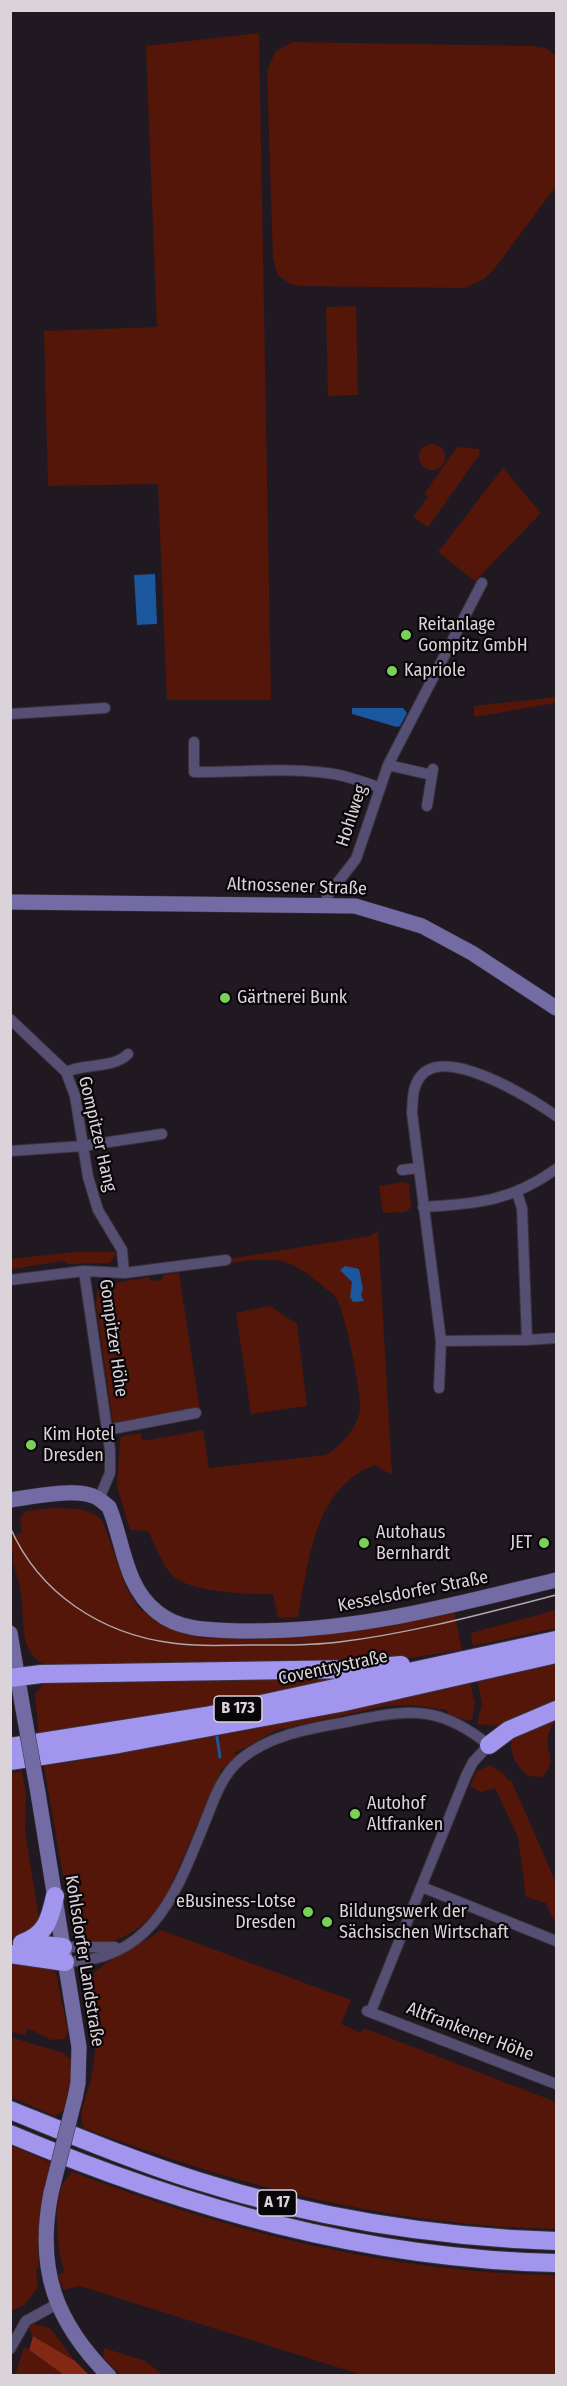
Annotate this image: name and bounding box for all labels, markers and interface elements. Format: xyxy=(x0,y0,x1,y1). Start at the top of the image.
place label: Reitanlage Gompitz GmbH xyxy=(418,614,528,656)
marker: Reitanlage Gompitz GmbH xyxy=(399,628,413,642)
place label: Kapriole xyxy=(404,660,466,682)
marker: Kapriole xyxy=(385,664,399,678)
street label: Hohlweg xyxy=(332,782,372,850)
street label: Altnossener Straße xyxy=(227,874,367,900)
place label: Gärtnerei Bunk xyxy=(237,987,347,1009)
marker: Gärtnerei Bunk xyxy=(218,991,232,1005)
street label: Gompitzer Hang xyxy=(73,1074,121,1194)
street label: Gompitzer Höhe xyxy=(94,1278,132,1398)
place label: Kim Hotel Dresden xyxy=(43,1424,115,1466)
marker: Kim Hotel Dresden xyxy=(24,1438,38,1452)
place label: Autohaus Bernhardt xyxy=(376,1522,450,1564)
place label: JET xyxy=(510,1532,532,1554)
marker: Autohaus Bernhardt xyxy=(357,1536,371,1550)
marker: JET xyxy=(537,1536,551,1550)
street label: Kesselsdorfer Straße xyxy=(336,1567,490,1617)
street label: Coventrystraße xyxy=(276,1646,390,1690)
road number: B 173 xyxy=(214,1696,262,1722)
place label: Autohof Altfranken xyxy=(367,1793,443,1836)
marker: Autohof Altfranken xyxy=(348,1807,362,1821)
street label: Kohlsdorfer Landstraße xyxy=(60,1874,108,2048)
place label: eBusiness-Lotse Dresden xyxy=(176,1891,296,1934)
place label: Bildungswerk der Sächsischen Wirtschaft xyxy=(339,1901,509,1944)
marker: eBusiness-Lotse Dresden xyxy=(301,1905,315,1919)
marker: Bildungswerk der Sächsischen Wirtschaft xyxy=(320,1915,334,1929)
street label: Altfrankener Höhe xyxy=(403,1998,537,2066)
road number: A 17 xyxy=(258,2190,296,2216)

